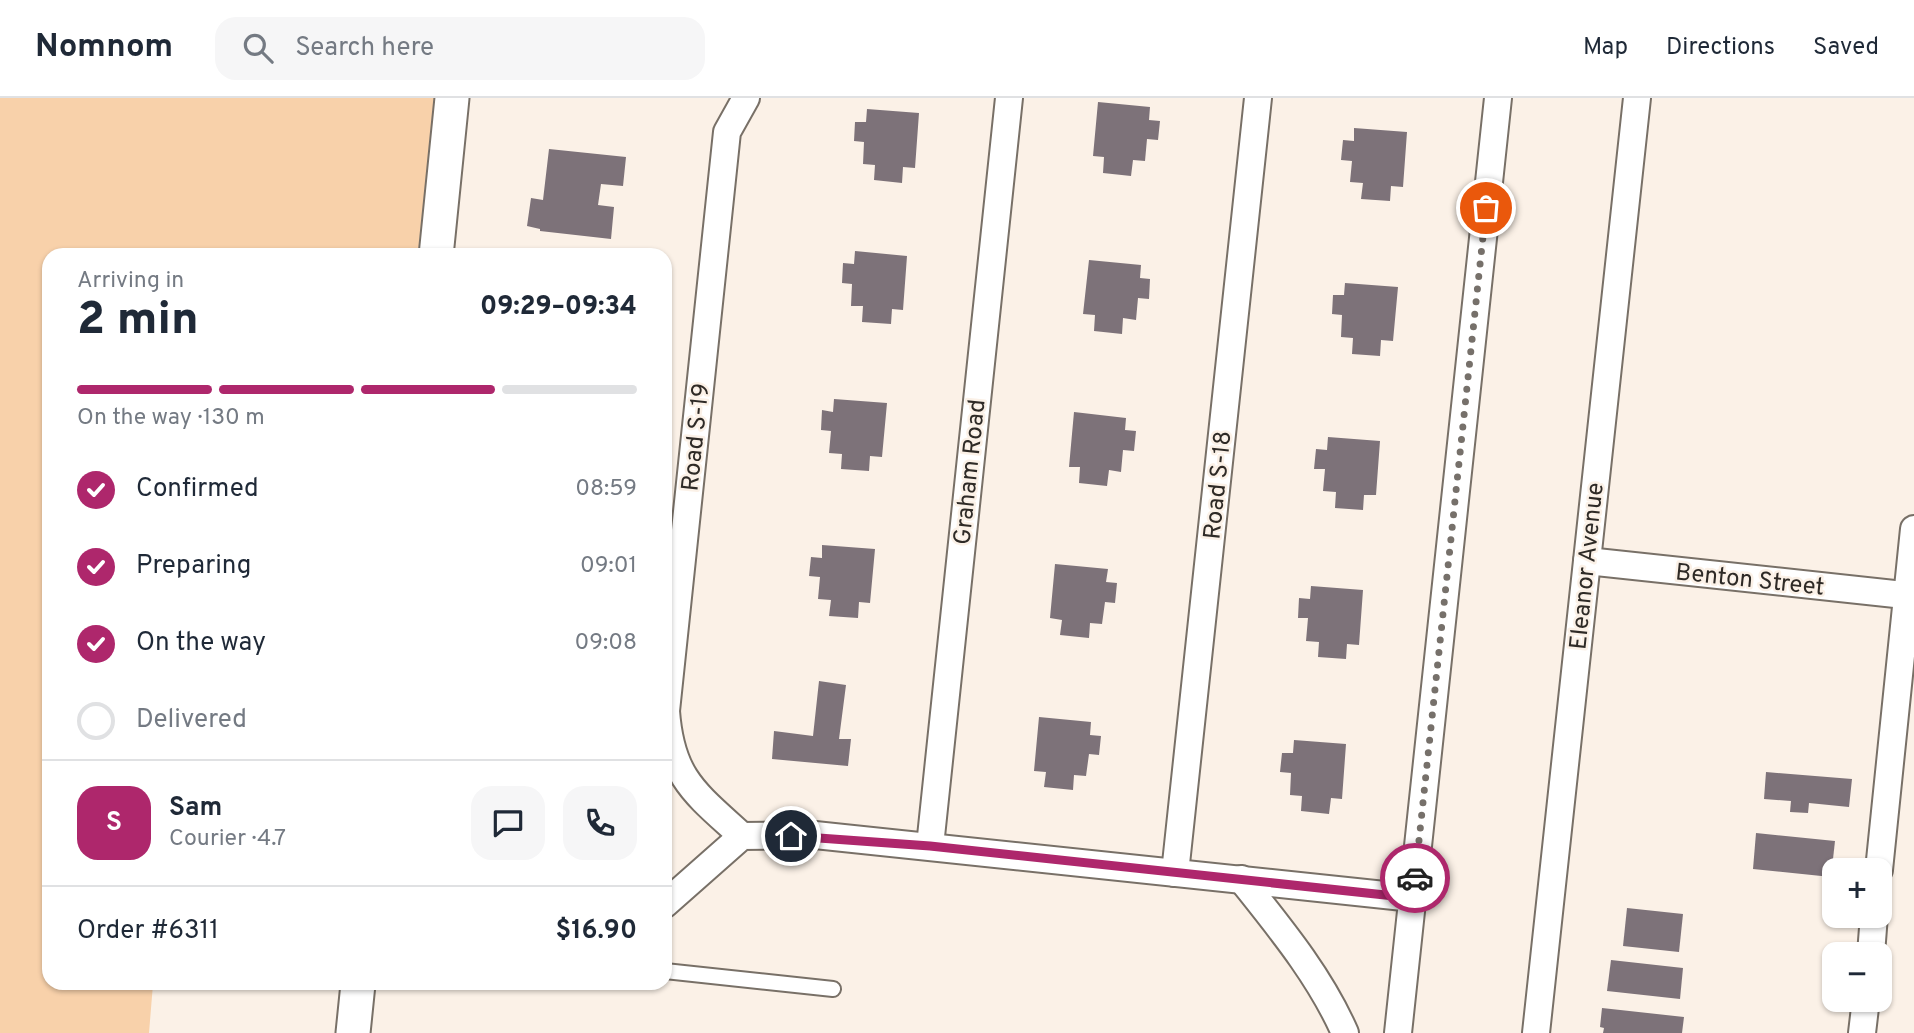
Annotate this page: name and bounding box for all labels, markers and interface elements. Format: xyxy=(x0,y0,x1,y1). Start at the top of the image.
search box xyxy=(215,17,705,80)
text: Nomnom xyxy=(35,27,173,69)
icon: search xyxy=(239,29,277,67)
text: Search here xyxy=(295,32,434,65)
text: Map xyxy=(1583,33,1628,63)
text: Directions xyxy=(1666,33,1775,63)
text: Saved xyxy=(1813,33,1879,63)
pin xyxy=(1456,178,1516,238)
icon: bag xyxy=(1467,189,1505,227)
text: Arriving in xyxy=(77,267,184,296)
text: 09:29–09:34 xyxy=(480,291,637,324)
text: 2 min xyxy=(77,292,199,351)
street label: Road S-19 xyxy=(676,382,718,493)
street label: Graham Road xyxy=(948,398,994,546)
text: On the way · 130 m xyxy=(77,404,265,433)
street label: Road S-18 xyxy=(1198,430,1240,541)
icon: check xyxy=(77,471,115,509)
text: Confirmed xyxy=(136,473,259,506)
text: 08:59 xyxy=(575,475,637,504)
street label: Eleanor Avenue xyxy=(1564,481,1612,651)
icon: check xyxy=(77,548,115,586)
text: Preparing xyxy=(136,550,251,583)
text: 09:01 xyxy=(580,552,637,581)
street label: Benton Street xyxy=(1674,558,1826,604)
icon: check xyxy=(77,625,115,663)
text: On the way xyxy=(136,627,266,660)
text: 09:08 xyxy=(575,629,637,658)
text: Delivered xyxy=(136,704,247,737)
button: chat xyxy=(471,786,545,860)
button: phone xyxy=(563,786,637,860)
text: Sam xyxy=(169,792,222,825)
pin xyxy=(761,806,821,866)
text: S xyxy=(106,807,122,840)
icon: home xyxy=(772,817,810,855)
text: Courier · 4.7 xyxy=(169,825,286,854)
courier xyxy=(1380,843,1450,913)
map controls xyxy=(1822,858,1892,1012)
button: + xyxy=(1822,858,1892,928)
icon: car xyxy=(1396,859,1434,897)
text: Order #6311 xyxy=(77,915,219,948)
text: $16.90 xyxy=(555,915,637,948)
button: − xyxy=(1822,942,1892,1012)

